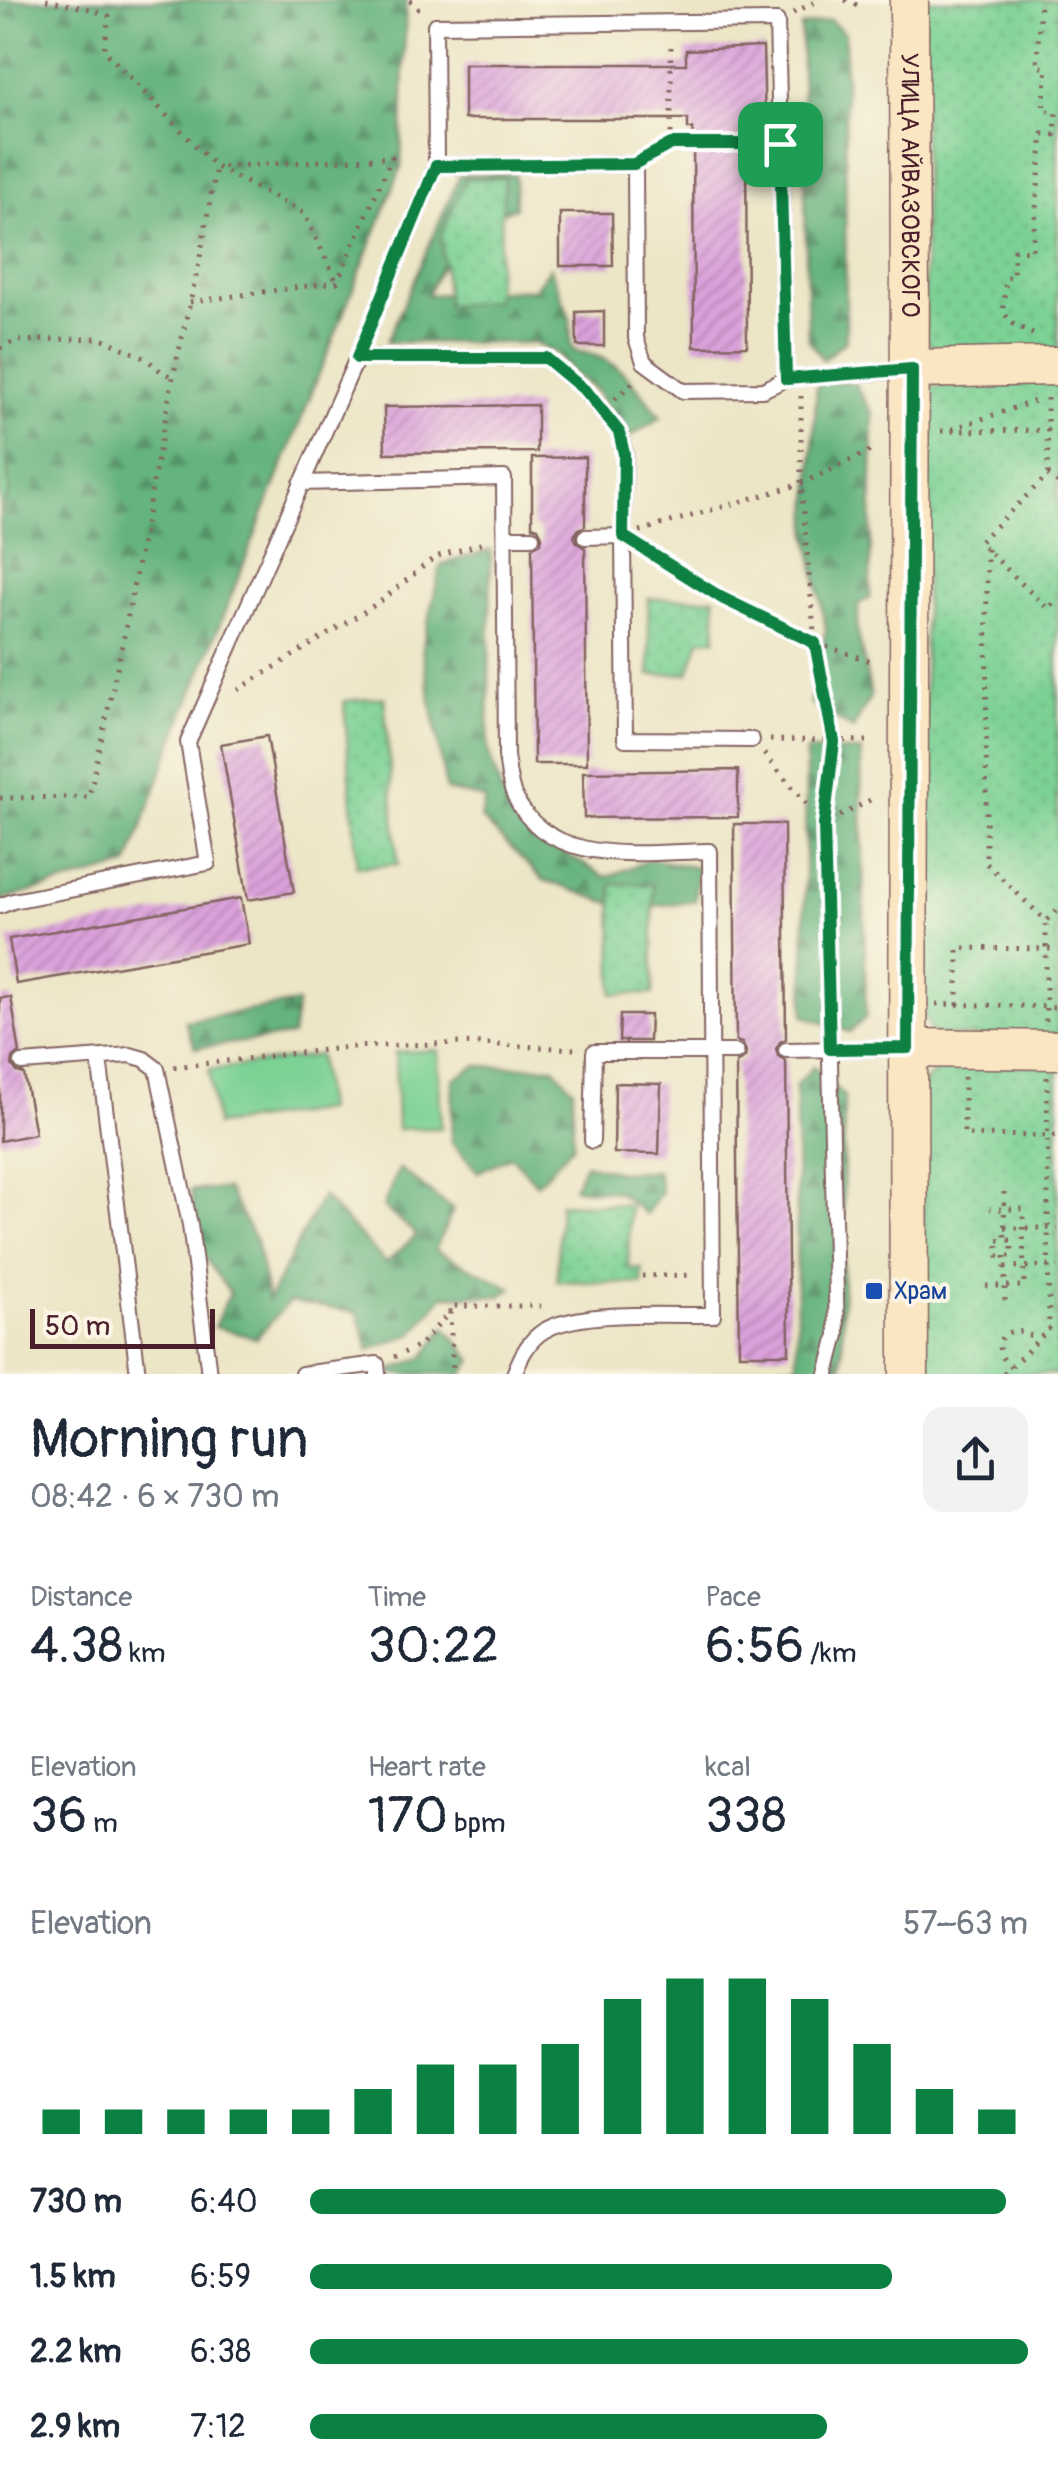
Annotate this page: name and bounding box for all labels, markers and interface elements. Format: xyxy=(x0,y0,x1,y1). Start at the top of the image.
street label: УЛИЦА АЙВАЗОВСКОГО xyxy=(894,53,925,317)
pin xyxy=(738,102,823,187)
icon: arrive xyxy=(753,117,808,172)
place label: Храм xyxy=(894,1276,947,1307)
marker: Храм xyxy=(863,1280,885,1302)
scale bar xyxy=(30,1304,215,1348)
text: 50 m xyxy=(45,1309,110,1344)
text: Morning run xyxy=(30,1405,308,1474)
button: share xyxy=(923,1407,1028,1512)
text: 08:42 · 6 × 730 m xyxy=(30,1477,279,1517)
text: Distance xyxy=(30,1580,132,1615)
text: Time xyxy=(368,1580,426,1615)
text: Pace xyxy=(705,1580,761,1615)
text: 4.38 xyxy=(30,1615,123,1678)
text: 30:22 xyxy=(368,1615,499,1678)
text: 6:56 xyxy=(705,1615,804,1678)
text: km xyxy=(123,1636,166,1671)
text: /km xyxy=(804,1636,857,1671)
text: Elevation xyxy=(30,1750,137,1785)
text: Heart rate xyxy=(368,1750,486,1785)
text: kcal xyxy=(705,1750,751,1785)
text: 36 xyxy=(30,1785,87,1848)
text: 170 xyxy=(368,1785,448,1848)
text: 338 xyxy=(705,1785,786,1848)
text: m xyxy=(87,1806,118,1841)
text: bpm xyxy=(448,1806,506,1841)
text: Elevation xyxy=(30,1904,152,1944)
text: 57–63 m xyxy=(903,1904,1028,1944)
text: 730 m xyxy=(30,2182,122,2222)
text: 6:40 xyxy=(190,2182,258,2222)
text: 1.5 km xyxy=(30,2257,116,2297)
text: 6:59 xyxy=(190,2257,251,2297)
text: 2.2 km xyxy=(30,2332,122,2372)
text: 6:38 xyxy=(190,2332,251,2372)
text: 2.9 km xyxy=(30,2407,120,2447)
text: 7:12 xyxy=(190,2407,246,2447)

